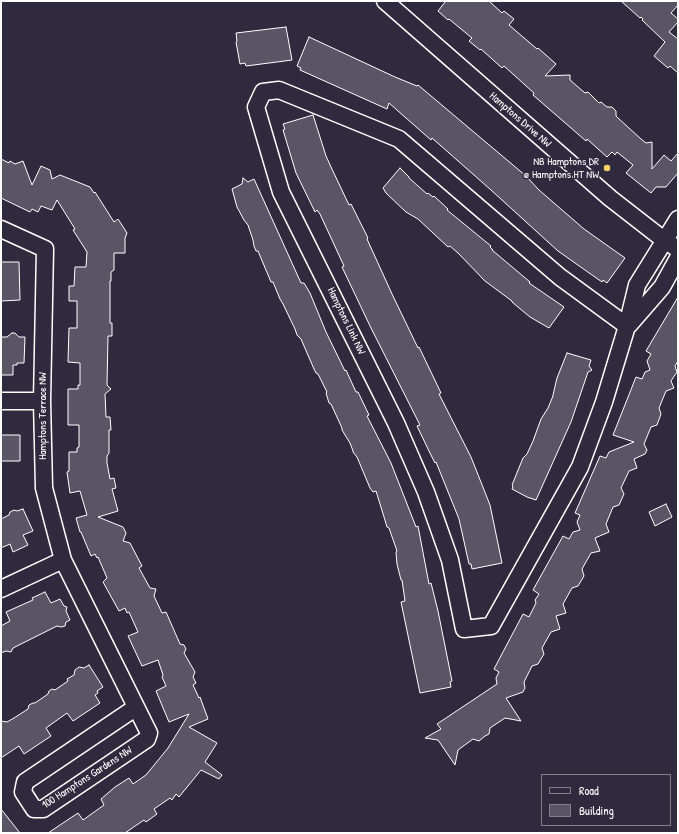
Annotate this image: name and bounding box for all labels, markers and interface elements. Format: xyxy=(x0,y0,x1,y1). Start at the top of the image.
street label: Hamptons Drive NW xyxy=(486,90,554,150)
place label: NB Hamptons DR @ Hamptons HT NW xyxy=(523,155,599,181)
marker: NB Hamptons DR @ Hamptons HT NW xyxy=(602,163,612,173)
street label: Hamptons Link NW xyxy=(324,285,368,357)
street label: Hamptons Terrace NW xyxy=(36,372,50,460)
street label: 100 Hamptons Gardens NW xyxy=(39,744,135,812)
legend xyxy=(541,774,671,826)
text: Road xyxy=(579,782,599,799)
text: Building xyxy=(579,802,614,819)

